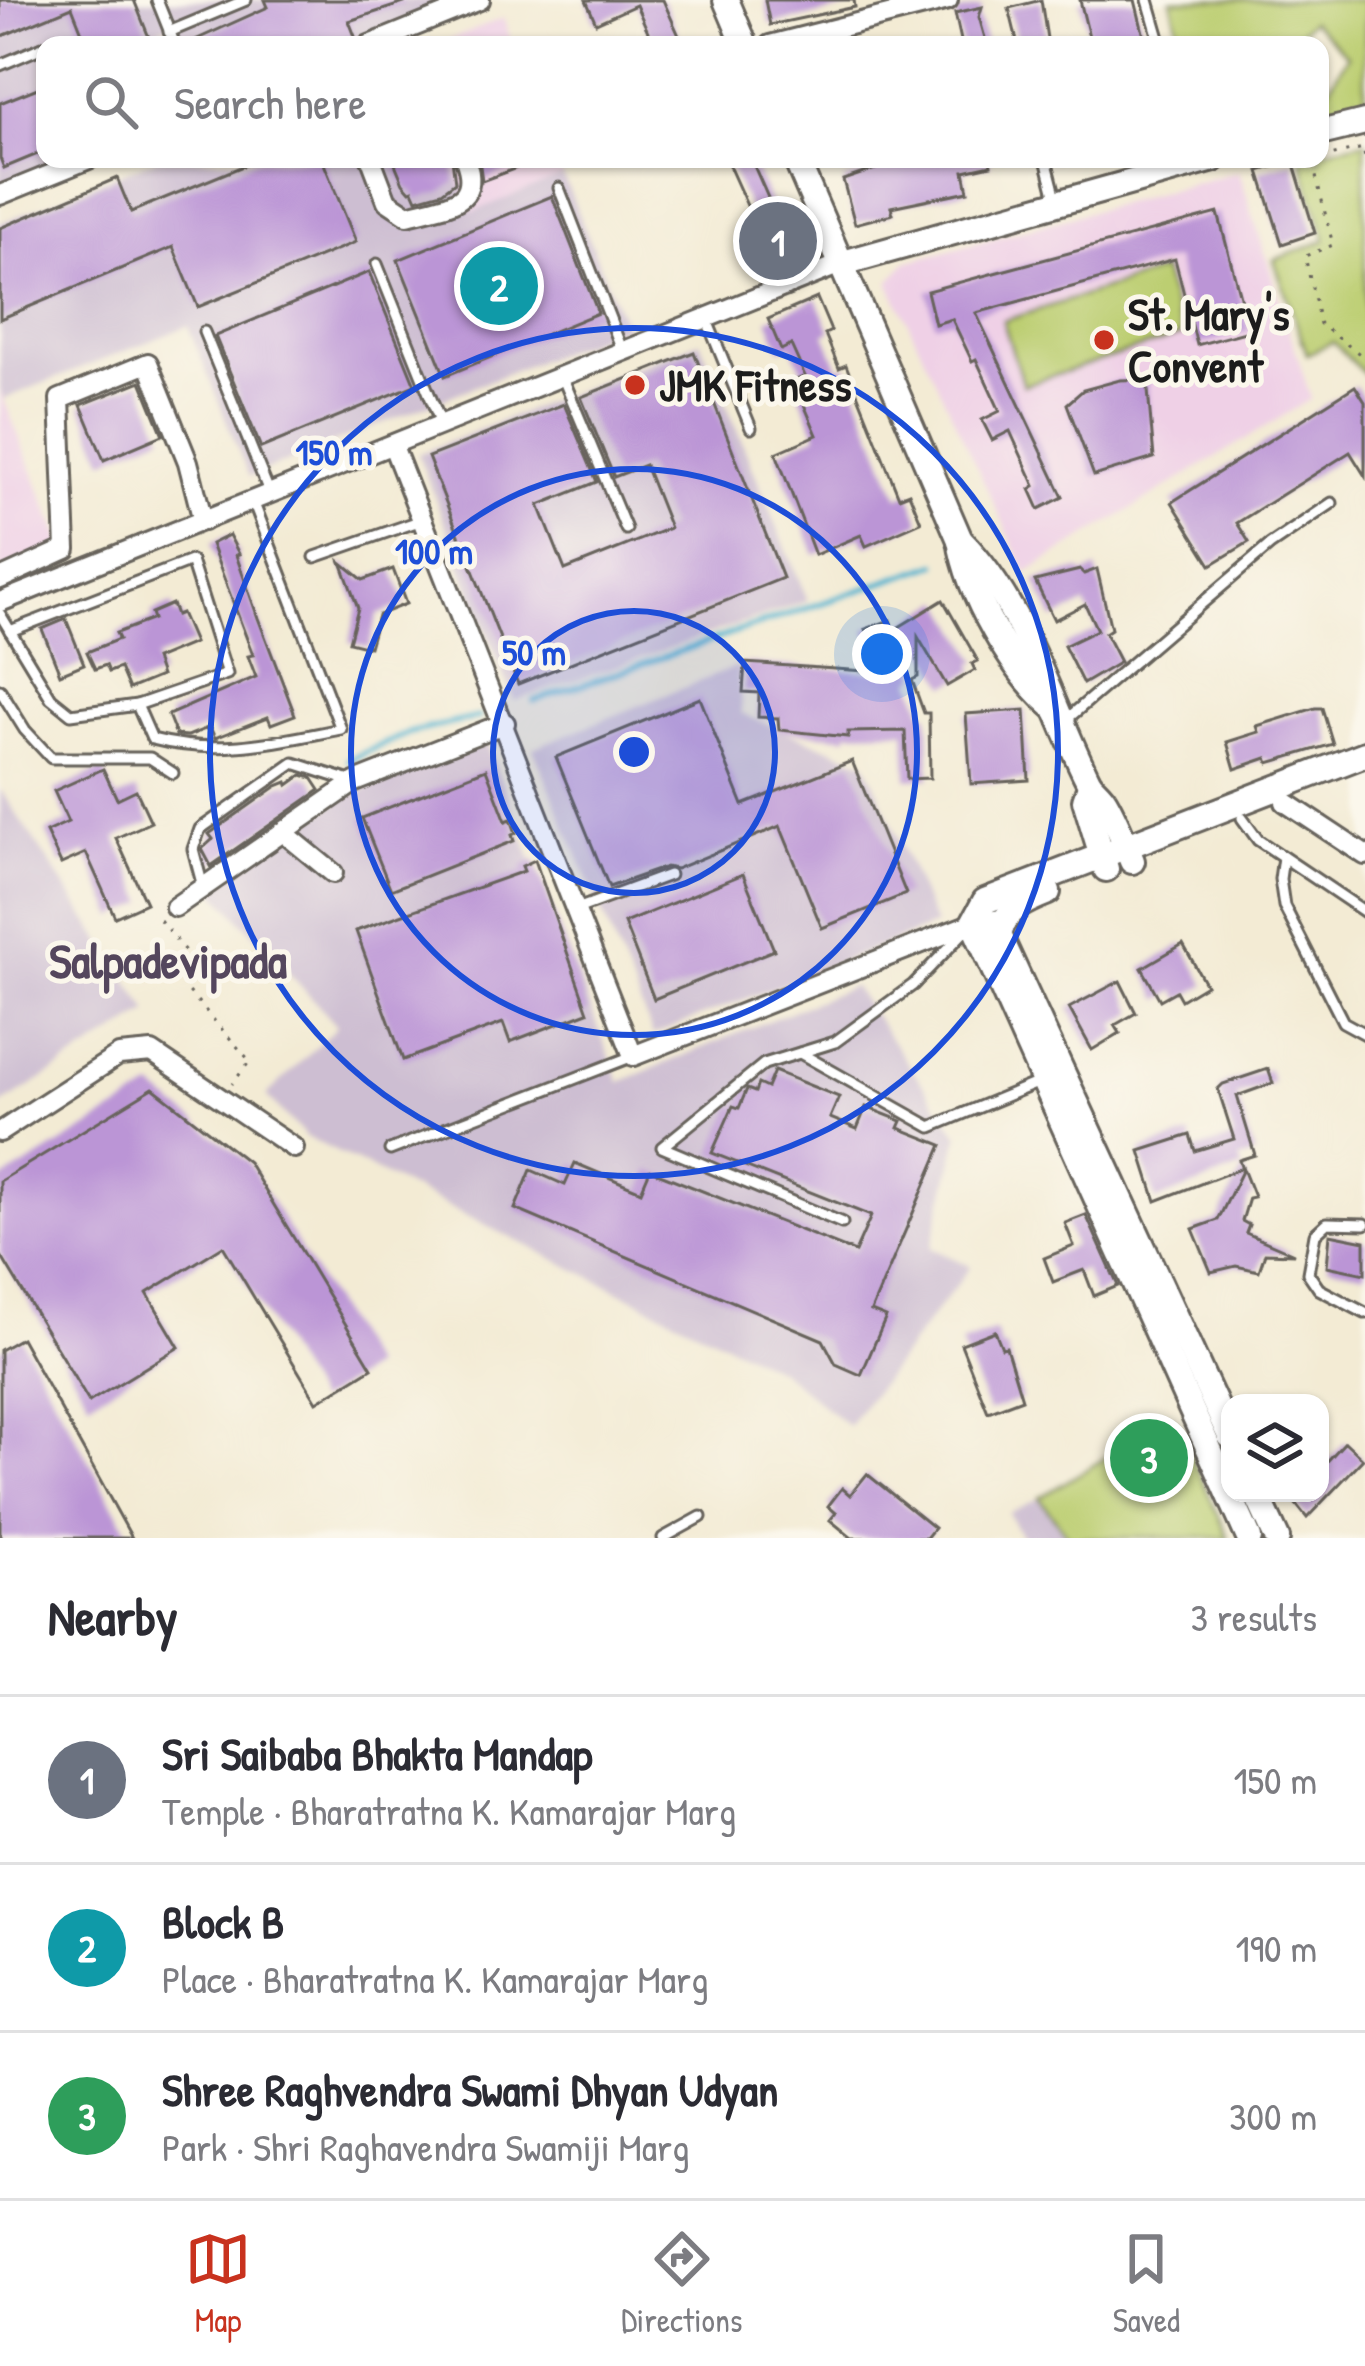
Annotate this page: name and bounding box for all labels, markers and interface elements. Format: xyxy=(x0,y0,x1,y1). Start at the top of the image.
search box xyxy=(36,36,1329,168)
icon: search xyxy=(78,69,144,135)
text: Search here xyxy=(174,72,366,133)
pin: 1 xyxy=(739,196,817,286)
pin: 2 xyxy=(460,241,538,331)
place label: St. Mary's Convent xyxy=(1128,283,1290,396)
marker: St. Mary's Convent xyxy=(1091,327,1117,353)
place label: JMK Fitness xyxy=(659,354,852,415)
marker: JMK Fitness xyxy=(622,372,648,398)
text: 150 m xyxy=(295,427,373,476)
text: 100 m xyxy=(395,526,473,575)
your location xyxy=(852,624,912,684)
text: 50 m xyxy=(502,627,566,676)
centre of rings xyxy=(613,731,655,773)
district label: Salpadevipada xyxy=(49,928,287,994)
map controls xyxy=(1221,1394,1329,1502)
button: layers xyxy=(1221,1394,1329,1502)
pin: 3 xyxy=(1110,1413,1188,1503)
text: Nearby xyxy=(48,1582,178,1651)
text: 3 results xyxy=(1191,1590,1317,1643)
text: Sri Saibaba Bhakta Mandap xyxy=(162,1723,592,1784)
text: 1 xyxy=(80,1753,94,1806)
text: 150 m xyxy=(1233,1753,1317,1806)
text: Temple · Bharatratna K. Kamarajar Marg xyxy=(162,1784,736,1837)
text: Block B xyxy=(162,1891,284,1952)
text: 2 xyxy=(78,1921,96,1974)
text: 190 m xyxy=(1236,1921,1317,1974)
text: Place · Bharatratna K. Kamarajar Marg xyxy=(162,1952,708,2005)
text: Shree Raghvendra Swami Dhyan Udyan xyxy=(162,2059,778,2120)
text: 3 xyxy=(78,2089,96,2142)
text: 300 m xyxy=(1229,2089,1317,2142)
text: Park · Shri Raghavendra Swamiji Marg xyxy=(162,2120,689,2173)
tab: Map xyxy=(185,2226,251,2342)
tab: Directions xyxy=(621,2226,743,2342)
tab: Saved xyxy=(1113,2226,1180,2342)

